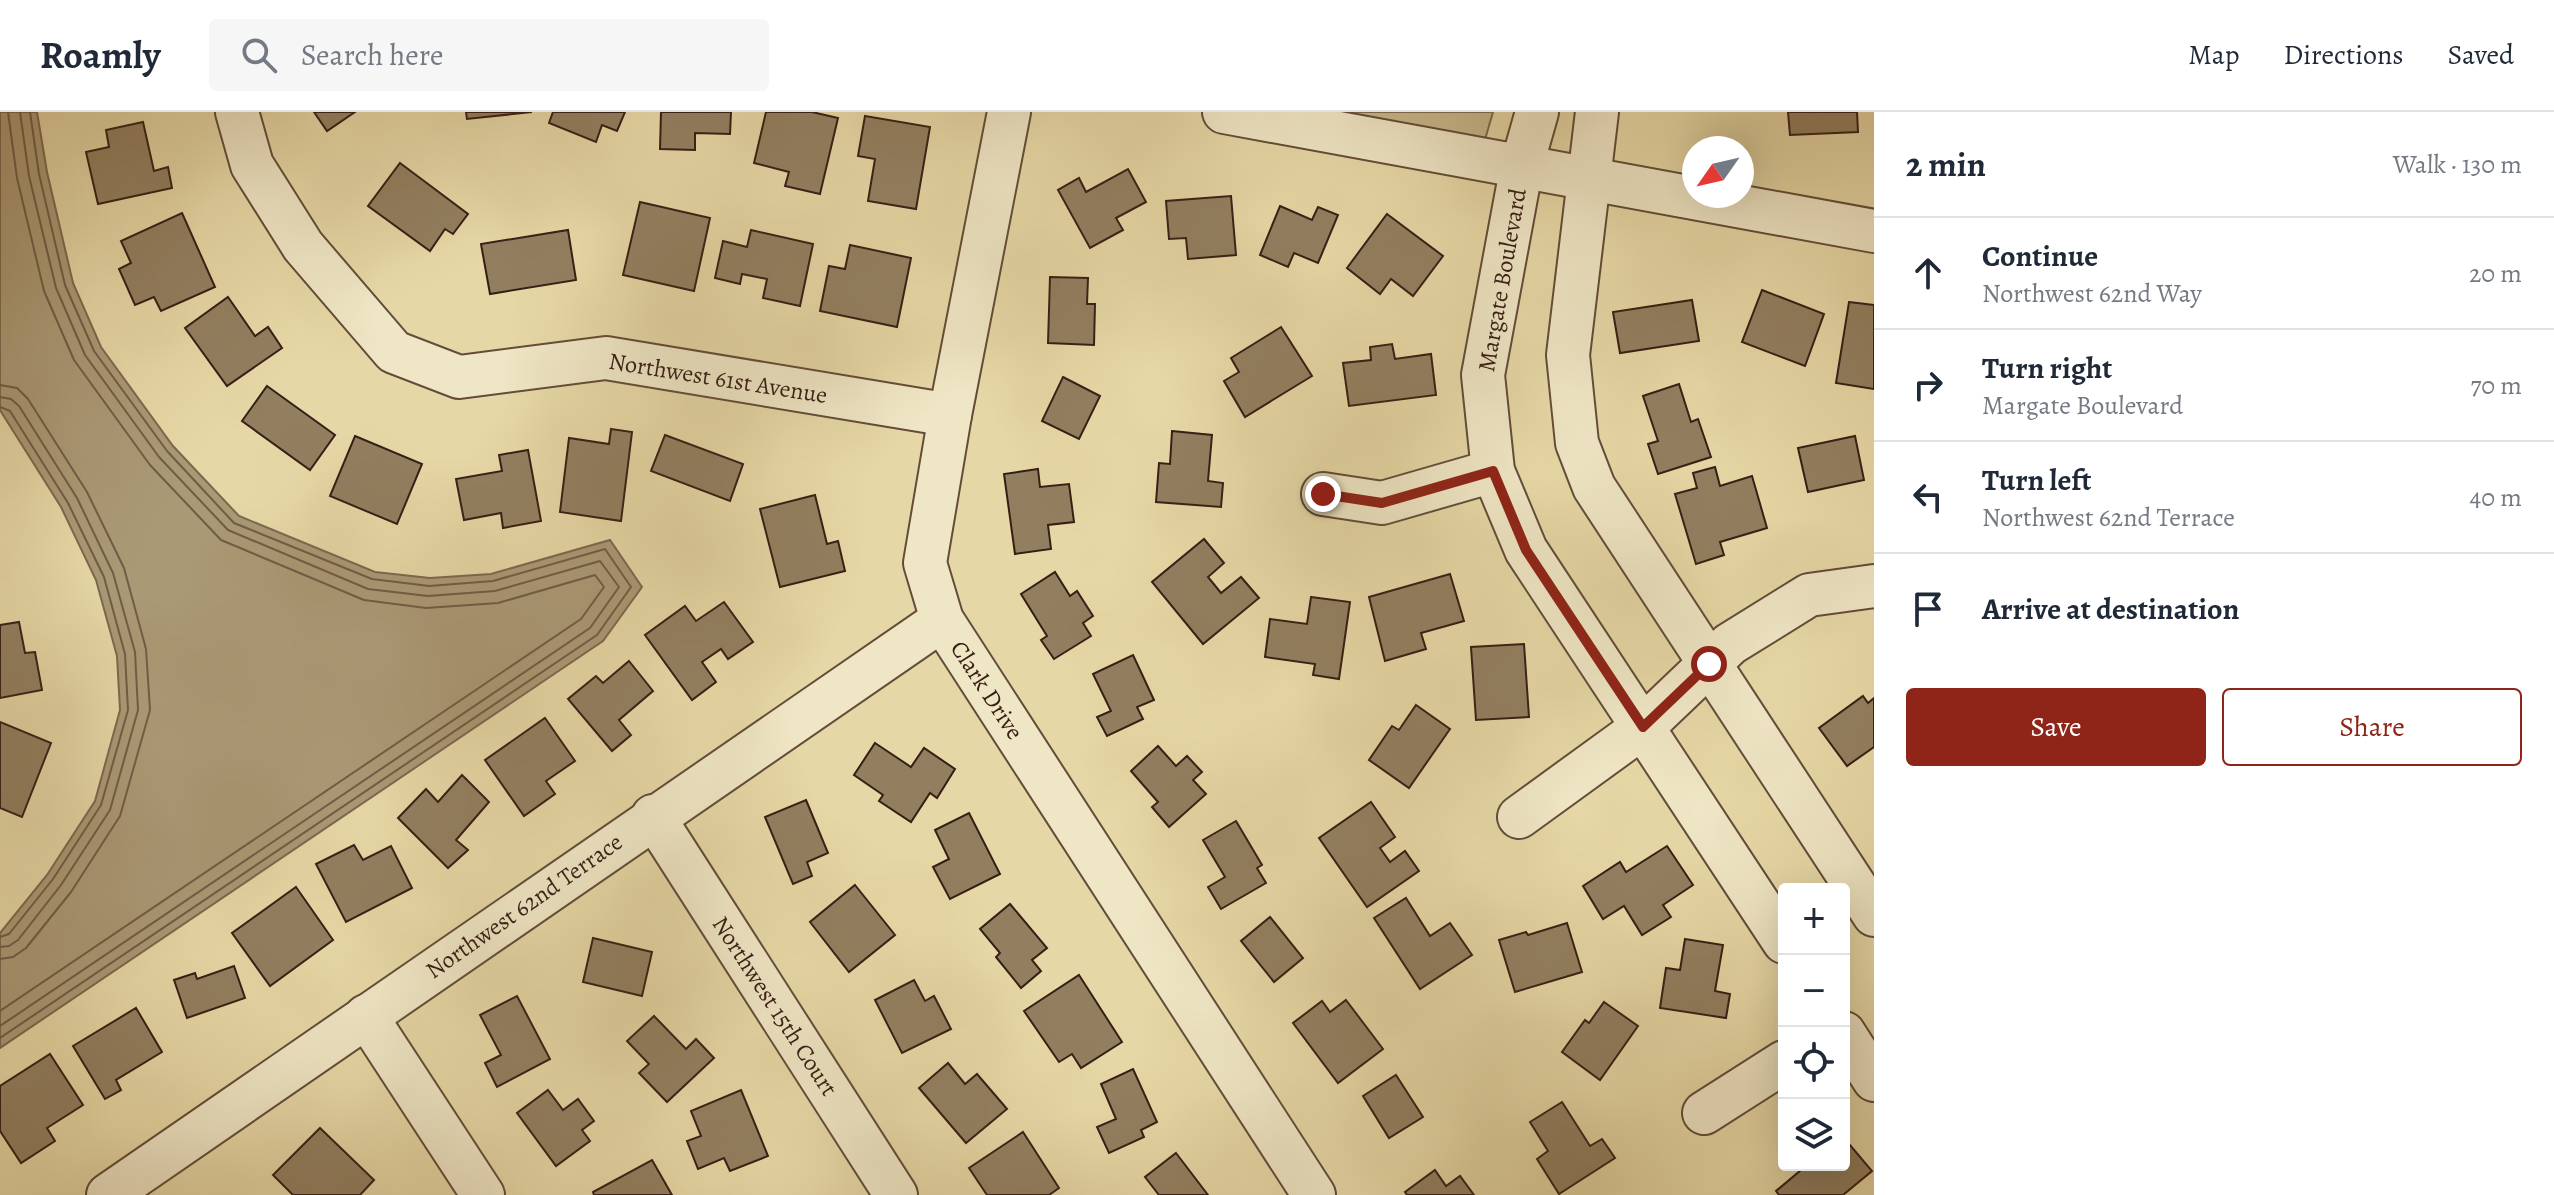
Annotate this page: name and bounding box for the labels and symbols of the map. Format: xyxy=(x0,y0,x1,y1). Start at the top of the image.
north arrow xyxy=(1682,136,1754,208)
street label: Margate Boulevard xyxy=(1470,186,1534,374)
street label: Northwest 61st Avenue xyxy=(606,345,830,411)
route end xyxy=(1305,476,1341,512)
street label: Clark Drive xyxy=(943,634,1031,746)
route start xyxy=(1691,646,1727,682)
street label: Northwest 62nd Terrace xyxy=(419,826,629,986)
street label: Northwest 15th Court xyxy=(705,910,845,1102)

